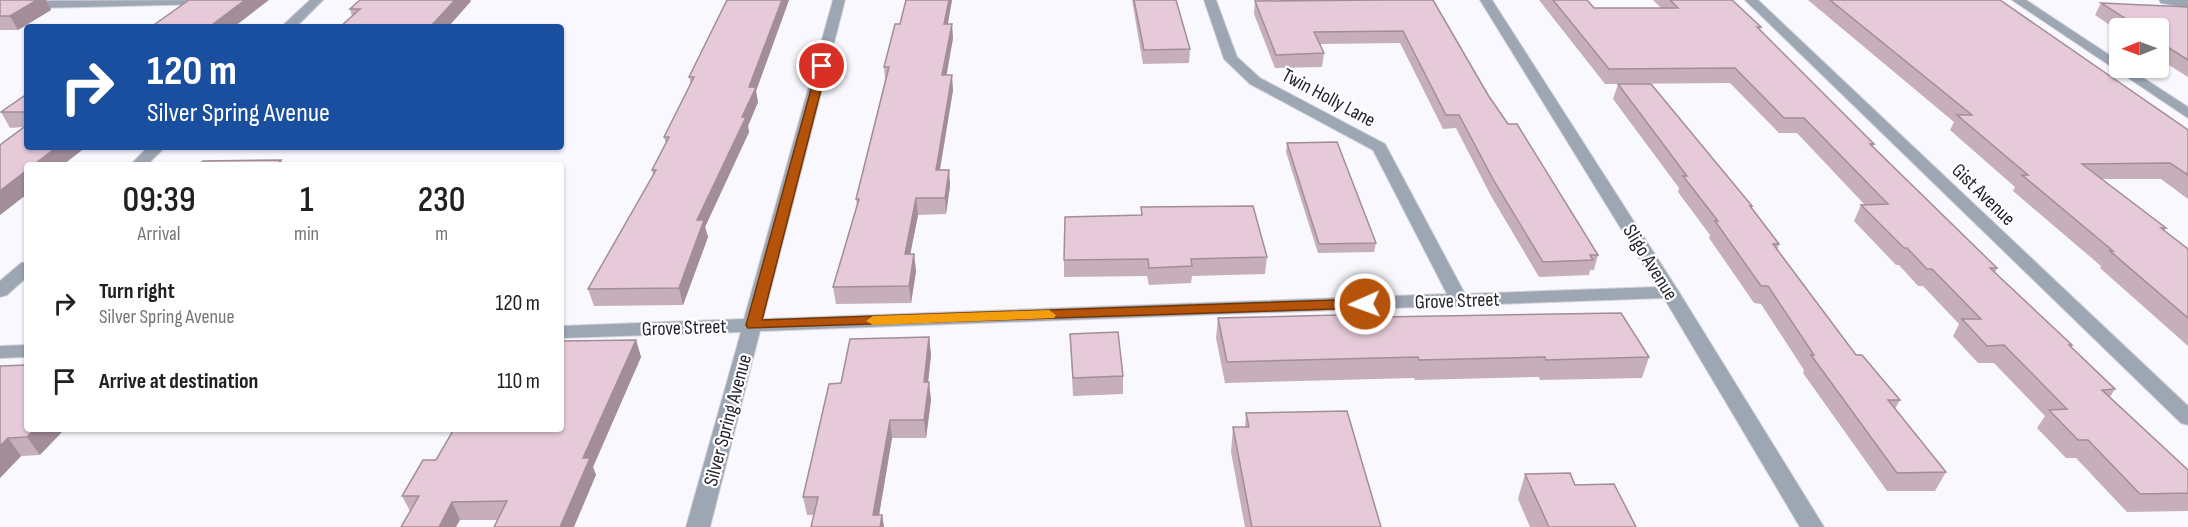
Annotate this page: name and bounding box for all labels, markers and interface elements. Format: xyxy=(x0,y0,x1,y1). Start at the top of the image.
north arrow xyxy=(2109,18,2169,78)
map controls xyxy=(2109,18,2169,78)
pin xyxy=(796,40,847,91)
text: 120 m xyxy=(147,46,237,97)
icon: right xyxy=(48,48,126,126)
icon: arrive xyxy=(805,49,838,82)
street label: Twin Holly Lane xyxy=(1278,63,1379,133)
text: Silver Spring Avenue xyxy=(147,97,330,129)
street label: Gist Avenue xyxy=(1947,159,2020,231)
text: 09:39 xyxy=(122,179,196,222)
text: 1 xyxy=(300,179,313,222)
text: 230 xyxy=(418,179,465,222)
street label: Sligo Avenue xyxy=(1618,220,1683,305)
text: Arrival xyxy=(138,222,181,246)
text: min xyxy=(294,222,319,246)
text: m xyxy=(435,222,448,246)
position arrow xyxy=(1333,272,1397,336)
text: Turn right xyxy=(99,278,175,305)
icon: right xyxy=(48,287,81,320)
street label: Grove Street xyxy=(1414,288,1500,314)
text: 120 m xyxy=(496,290,540,317)
text: Silver Spring Avenue xyxy=(99,305,234,329)
street label: Grove Street xyxy=(641,315,727,341)
street label: Silver Spring Avenue xyxy=(699,352,757,489)
icon: arrive xyxy=(48,365,81,398)
text: Arrive at destination xyxy=(99,368,258,395)
text: 110 m xyxy=(497,368,540,395)

